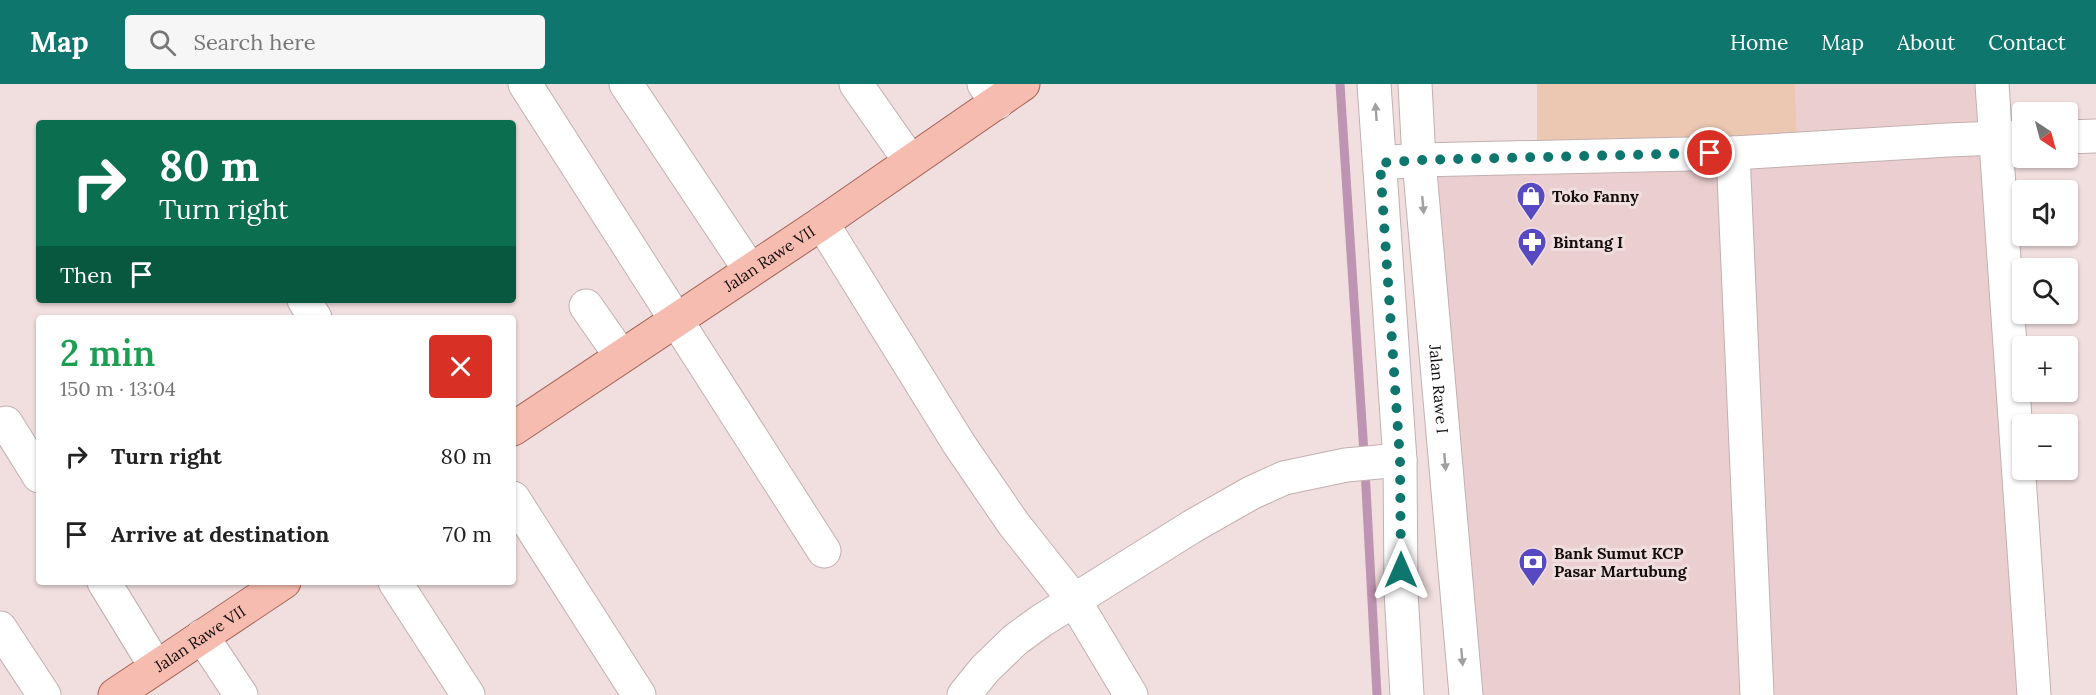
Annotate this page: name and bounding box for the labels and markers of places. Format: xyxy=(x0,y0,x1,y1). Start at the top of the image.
pin xyxy=(1684,127,1735,178)
shop icon: Toko Fanny xyxy=(1515,180,1547,222)
place label: Toko Fanny xyxy=(1552,186,1639,206)
pharmacy icon: Bintang I xyxy=(1516,226,1548,268)
place label: Bintang I xyxy=(1553,232,1623,252)
place label: Bank Sumut KCP Pasar Martubung xyxy=(1554,543,1688,581)
bank icon: Bank Sumut KCP Pasar Martubung xyxy=(1517,546,1549,588)

